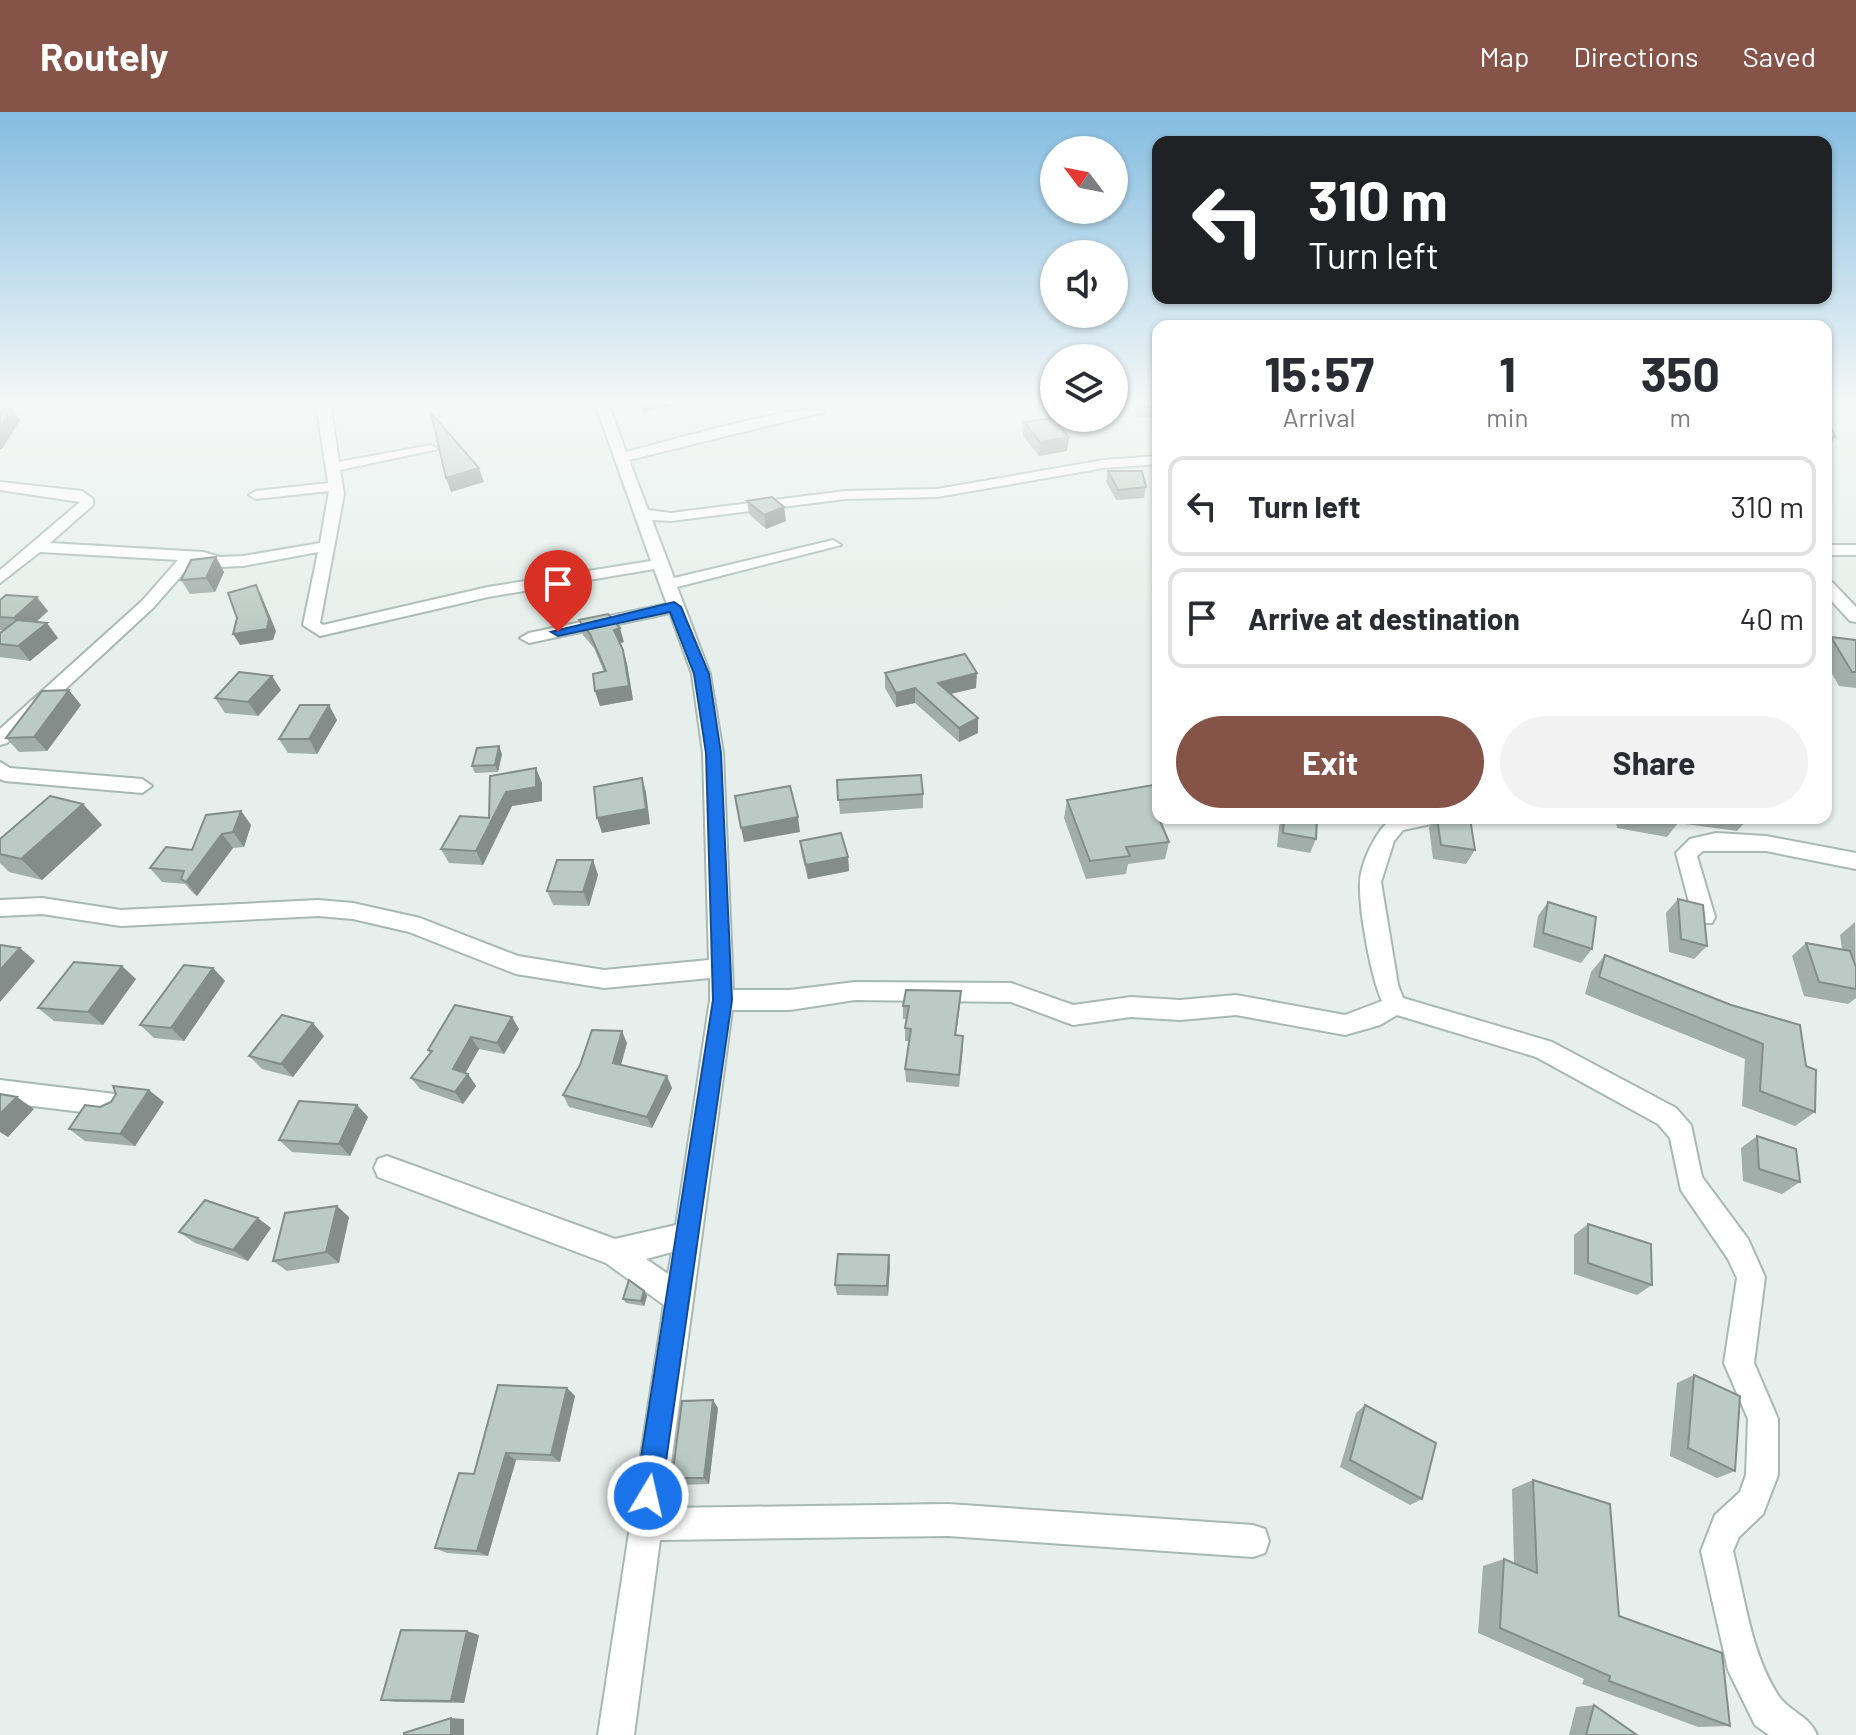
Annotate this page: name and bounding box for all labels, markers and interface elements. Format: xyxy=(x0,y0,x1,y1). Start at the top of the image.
text: Routely xyxy=(40,33,168,79)
text: Map xyxy=(1480,39,1529,73)
text: Directions xyxy=(1573,39,1699,73)
text: Saved xyxy=(1743,39,1816,73)
north arrow xyxy=(1040,136,1128,224)
map controls xyxy=(1040,136,1128,432)
text: 310 m xyxy=(1308,165,1448,232)
icon: left xyxy=(1176,168,1280,272)
text: Turn left xyxy=(1308,233,1439,276)
button: sound xyxy=(1040,240,1128,328)
button: layers xyxy=(1040,344,1128,432)
text: 15:57 xyxy=(1264,344,1374,402)
text: 1 xyxy=(1499,344,1516,402)
text: 350 xyxy=(1641,344,1720,402)
text: Arrival xyxy=(1283,401,1356,432)
text: min xyxy=(1486,401,1529,432)
text: m xyxy=(1669,401,1691,432)
icon: left xyxy=(1180,484,1224,528)
text: Turn left xyxy=(1248,488,1361,524)
text: 310 m xyxy=(1731,488,1804,524)
pin xyxy=(524,550,592,632)
icon: arrive xyxy=(536,562,580,606)
icon: arrive xyxy=(1180,596,1224,640)
text: Arrive at destination xyxy=(1248,600,1520,636)
text: 40 m xyxy=(1740,600,1804,636)
button: Exit xyxy=(1176,716,1484,808)
button: Share xyxy=(1500,716,1808,808)
position arrow xyxy=(606,1454,690,1538)

